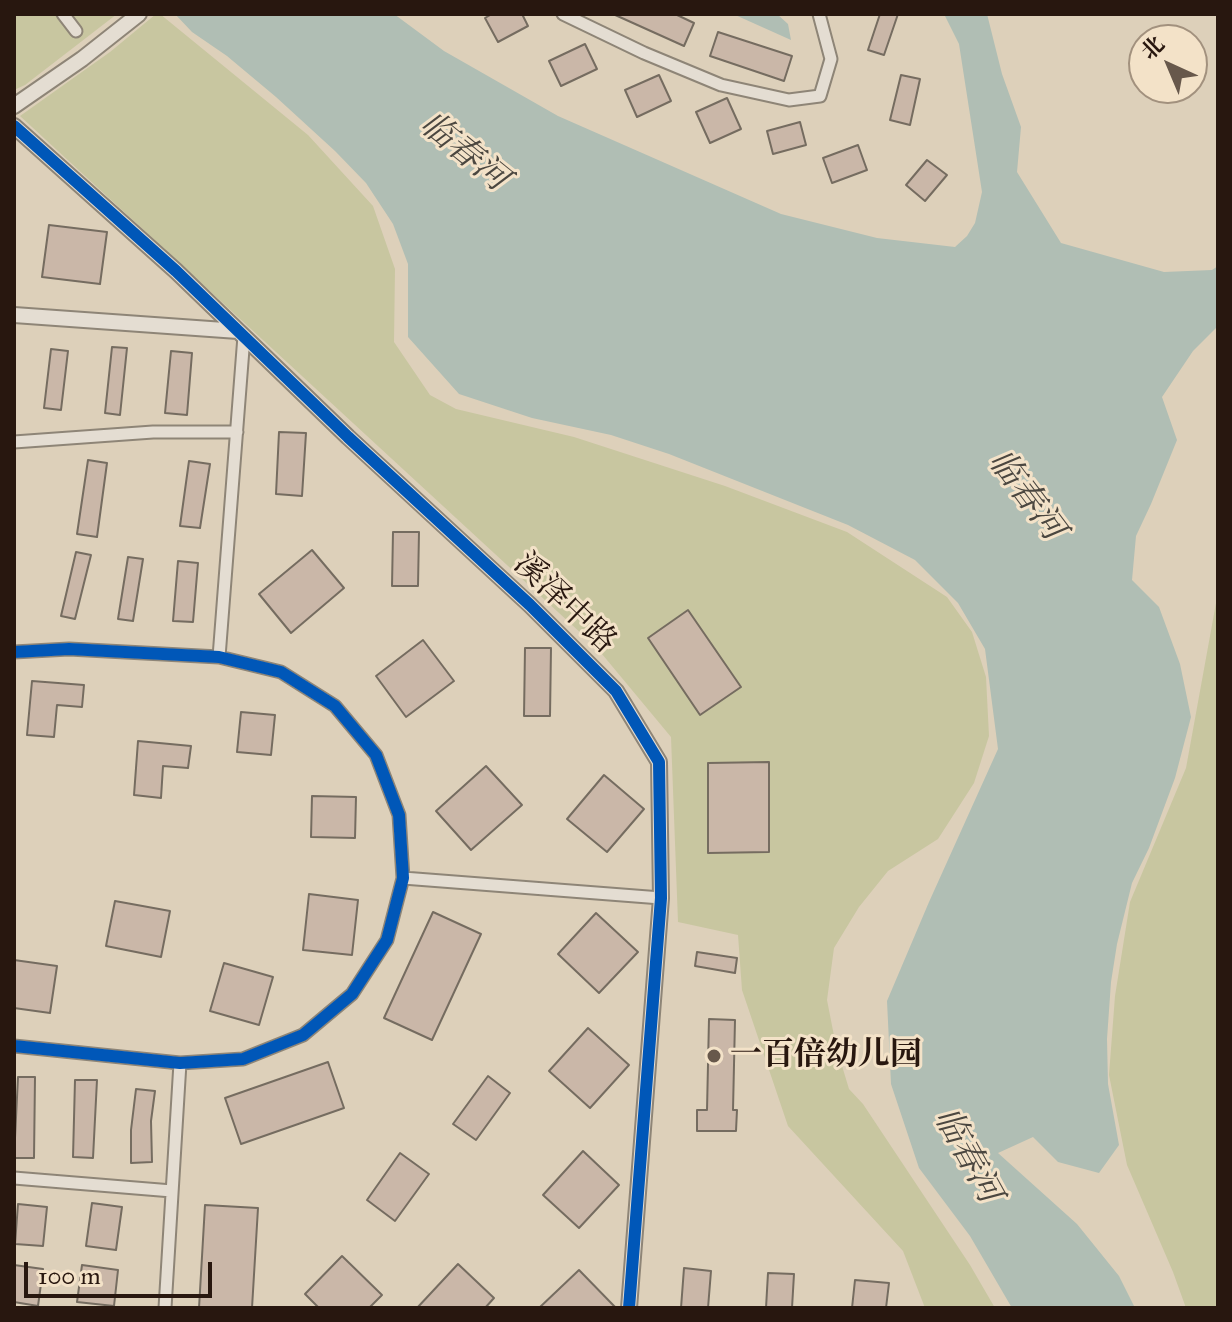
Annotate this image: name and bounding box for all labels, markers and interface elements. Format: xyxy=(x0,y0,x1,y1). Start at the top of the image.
north arrow xyxy=(1128,24,1208,104)
text: 北 xyxy=(1135,30,1170,65)
water label: 临春河 xyxy=(411,105,515,201)
water label: 临春河 xyxy=(978,443,1072,549)
street label: 溪泽中路 xyxy=(505,546,623,662)
place label: 一百倍幼儿园 xyxy=(730,1037,922,1075)
marker: 一百倍幼儿园 xyxy=(705,1047,723,1065)
water label: 临春河 xyxy=(923,1102,1009,1210)
scale bar xyxy=(28,1246,216,1296)
text: 100 m xyxy=(38,1261,101,1291)

